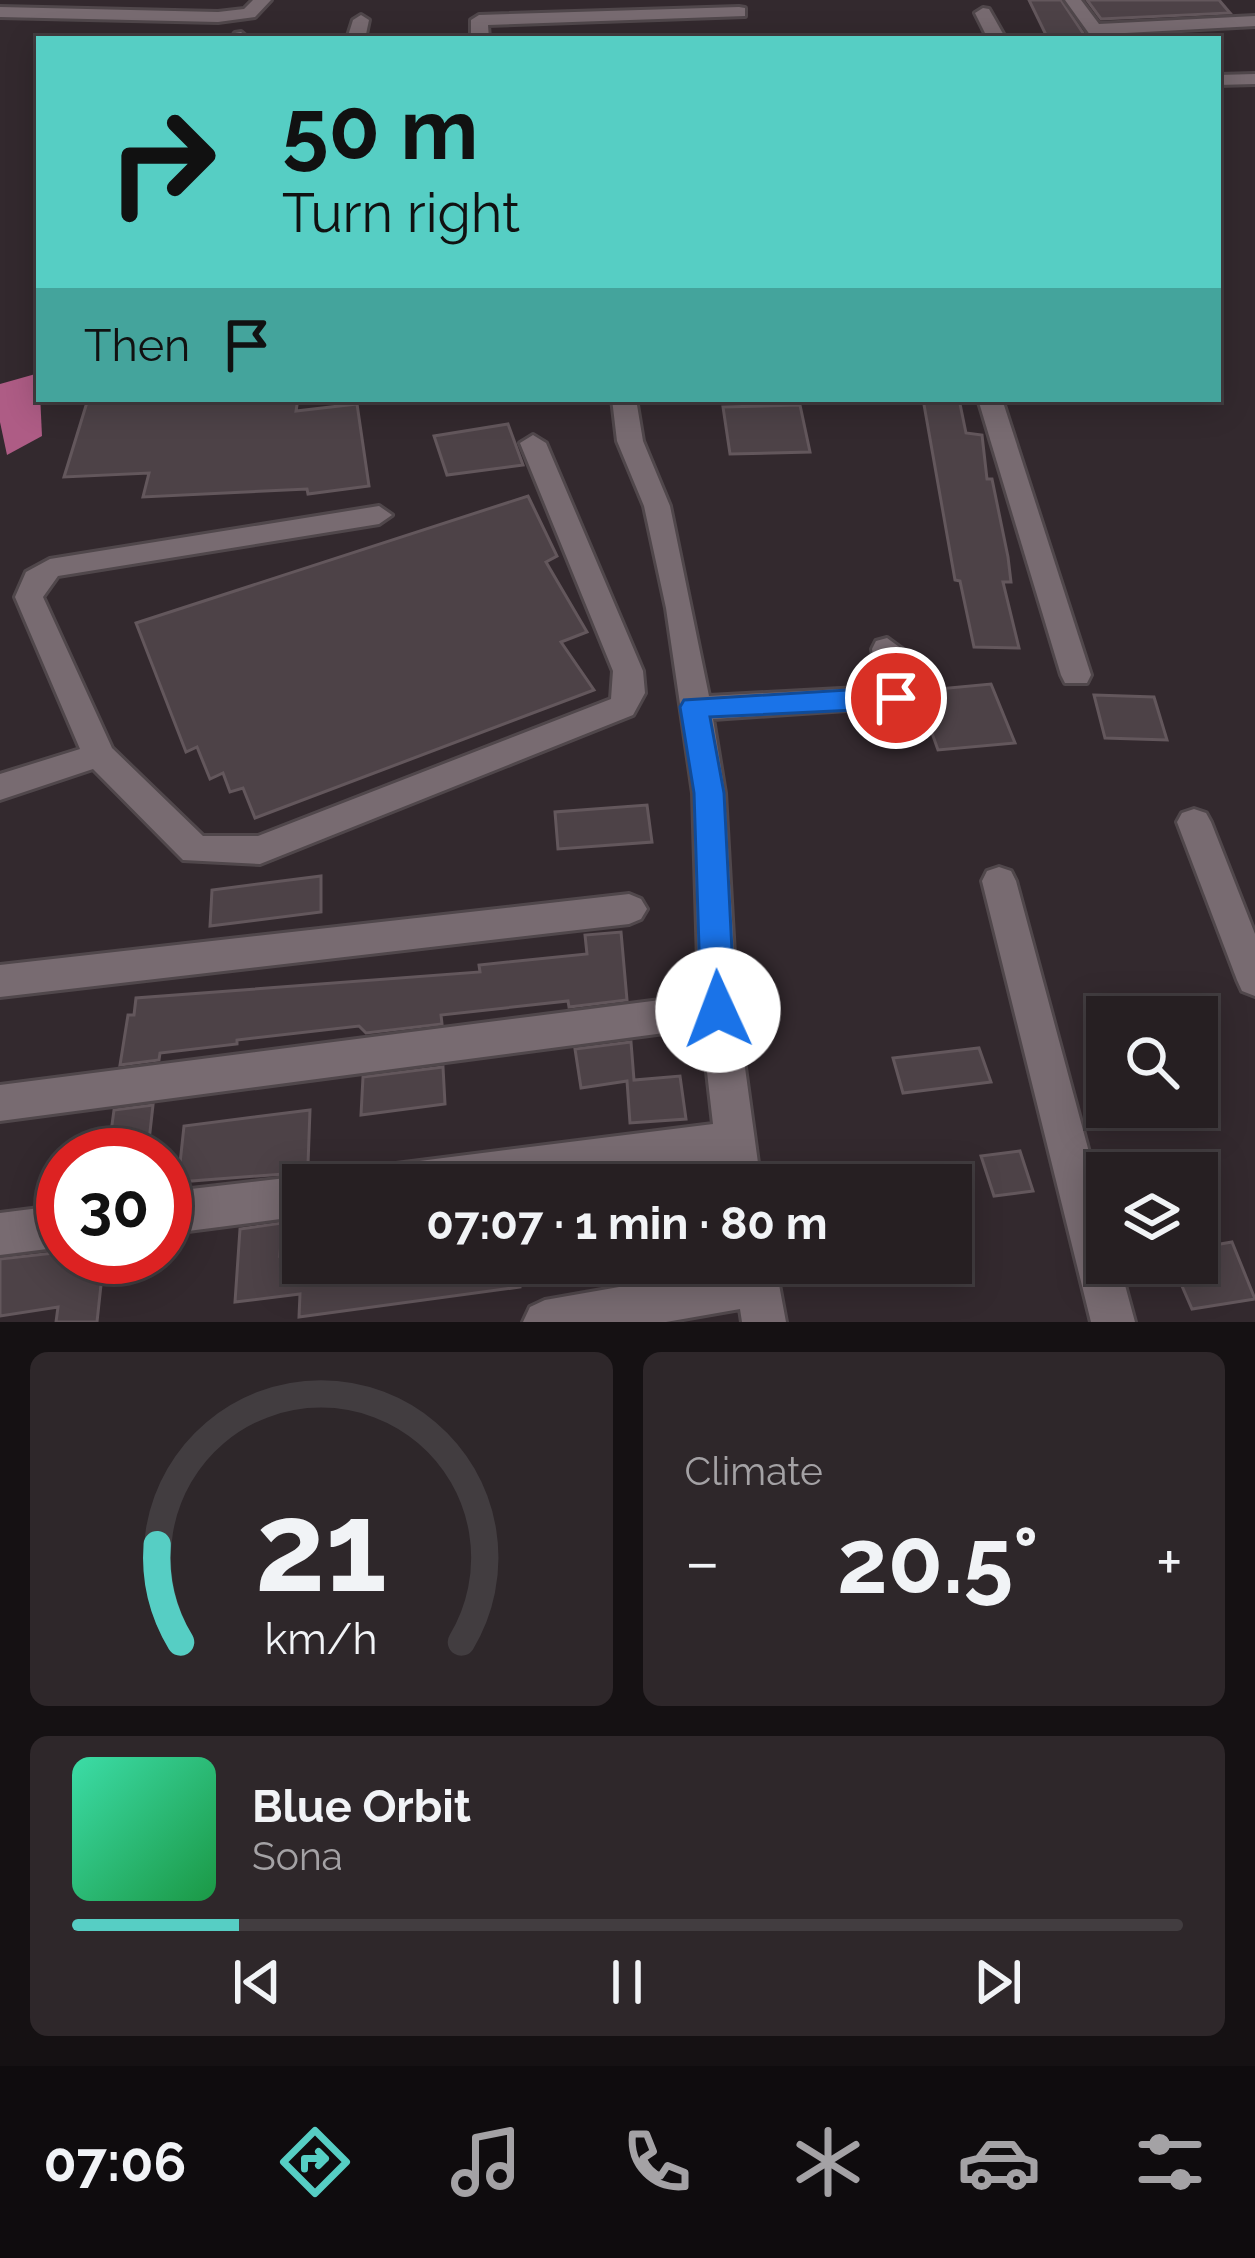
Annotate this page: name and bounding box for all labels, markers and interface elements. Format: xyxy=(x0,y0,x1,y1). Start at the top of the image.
text: 50 m xyxy=(282,80,478,179)
icon: right xyxy=(84,84,240,240)
text: Turn right xyxy=(282,181,520,245)
icon: arrive xyxy=(214,312,280,378)
text: Then xyxy=(84,319,190,372)
pin xyxy=(845,647,947,749)
icon: arrive xyxy=(863,665,929,731)
position arrow xyxy=(655,947,781,1073)
map controls xyxy=(1086,996,1218,1284)
button: search xyxy=(1086,996,1218,1128)
speed limit sign: 30 xyxy=(36,1128,192,1284)
button: layers xyxy=(1086,1152,1218,1284)
text: 07:07 · 1 min · 80 m xyxy=(426,1197,828,1250)
text: Climate xyxy=(685,1448,823,1494)
text: 21 xyxy=(255,1474,387,1620)
text: 20.5° xyxy=(837,1508,1039,1614)
text: − xyxy=(685,1523,720,1600)
text: + xyxy=(1156,1523,1183,1600)
text: km/h xyxy=(265,1614,378,1664)
text: Blue Orbit xyxy=(252,1780,471,1833)
text: Sona xyxy=(252,1833,343,1879)
icon: previous xyxy=(224,1949,290,2015)
icon: pause xyxy=(594,1949,660,2015)
icon: next xyxy=(965,1949,1031,2015)
icon: directions xyxy=(273,2120,357,2204)
icon: music xyxy=(444,2120,528,2204)
icon: phone xyxy=(615,2120,699,2204)
icon: climate xyxy=(786,2120,870,2204)
icon: car xyxy=(957,2120,1041,2204)
icon: filters xyxy=(1128,2120,1212,2204)
text: 07:06 xyxy=(43,2130,186,2194)

